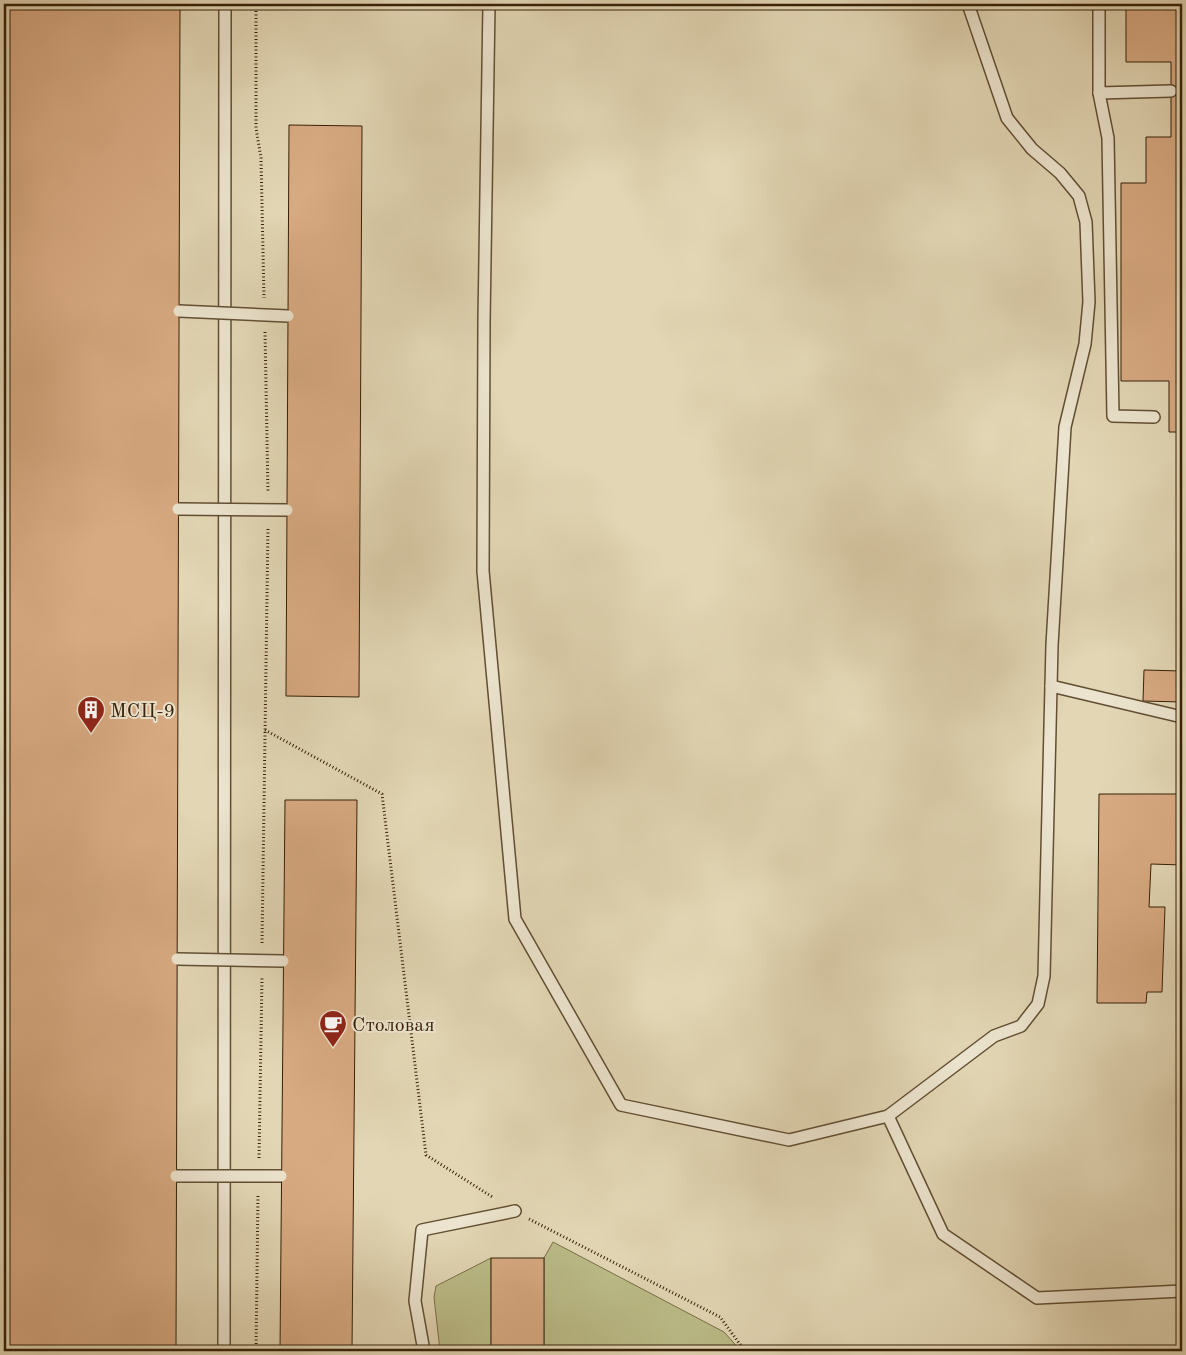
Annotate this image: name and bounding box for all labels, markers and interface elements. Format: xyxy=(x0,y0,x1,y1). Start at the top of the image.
building icon: МСЦ-9 xyxy=(76,695,106,734)
place label: МСЦ-9 xyxy=(110,702,175,722)
cafe icon: Столовая xyxy=(318,1009,348,1048)
place label: Столовая xyxy=(352,1016,435,1036)

